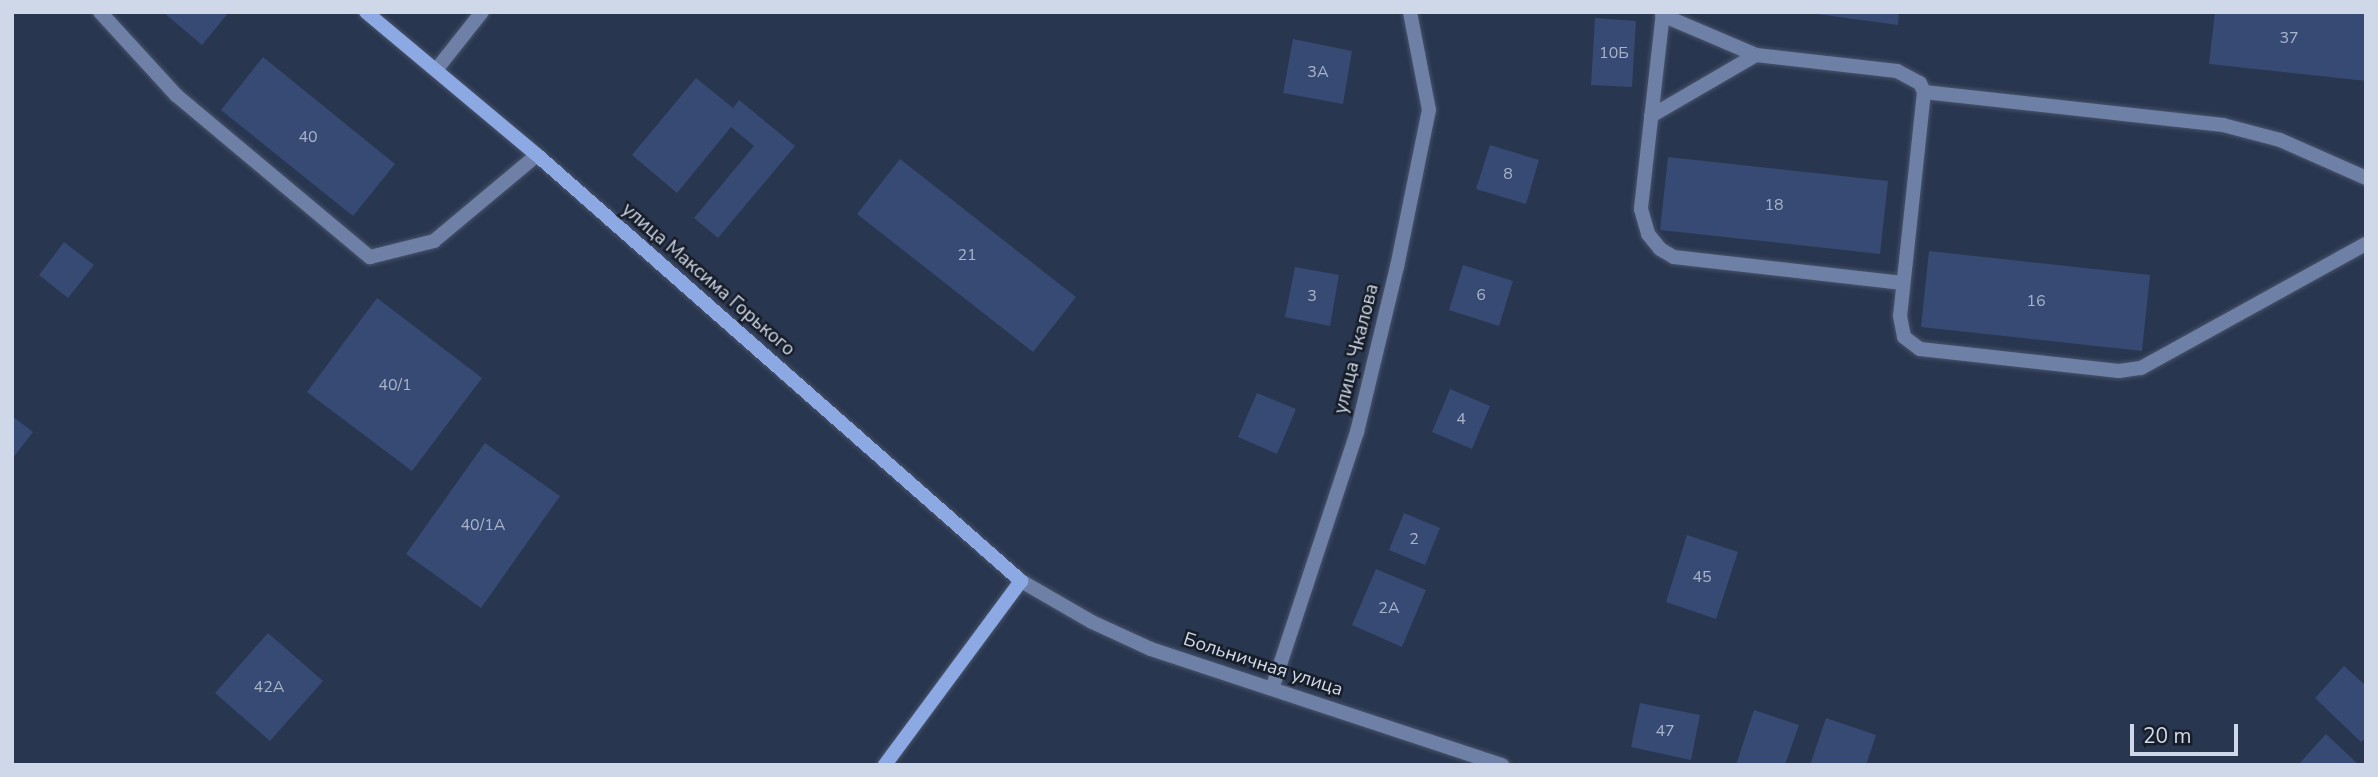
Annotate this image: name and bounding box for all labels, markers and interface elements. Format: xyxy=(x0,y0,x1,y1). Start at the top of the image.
house number: 37 xyxy=(2279,28,2299,48)
house number: 10Б xyxy=(1599,43,1629,63)
house number: 3А xyxy=(1307,62,1329,82)
house number: 40 xyxy=(298,127,318,147)
house number: 8 xyxy=(1503,164,1513,184)
house number: 18 xyxy=(1764,195,1784,215)
street label: улица Максима Горького xyxy=(617,199,799,361)
house number: 21 xyxy=(957,245,977,265)
street label: улица Чкалова xyxy=(1330,282,1384,416)
house number: 6 xyxy=(1476,285,1486,305)
house number: 3 xyxy=(1307,286,1317,306)
house number: 16 xyxy=(2026,291,2046,311)
house number: 40/1 xyxy=(378,375,412,395)
house number: 4 xyxy=(1456,409,1466,429)
house number: 40/1А xyxy=(461,515,505,535)
house number: 2 xyxy=(1409,529,1419,549)
house number: 45 xyxy=(1692,567,1712,587)
house number: 2А xyxy=(1378,598,1400,618)
street label: Больничная улица xyxy=(1180,628,1346,702)
house number: 42А xyxy=(254,677,284,697)
scale bar xyxy=(2133,710,2242,754)
house number: 47 xyxy=(1655,721,1675,741)
text: 20 m xyxy=(2143,722,2192,750)

